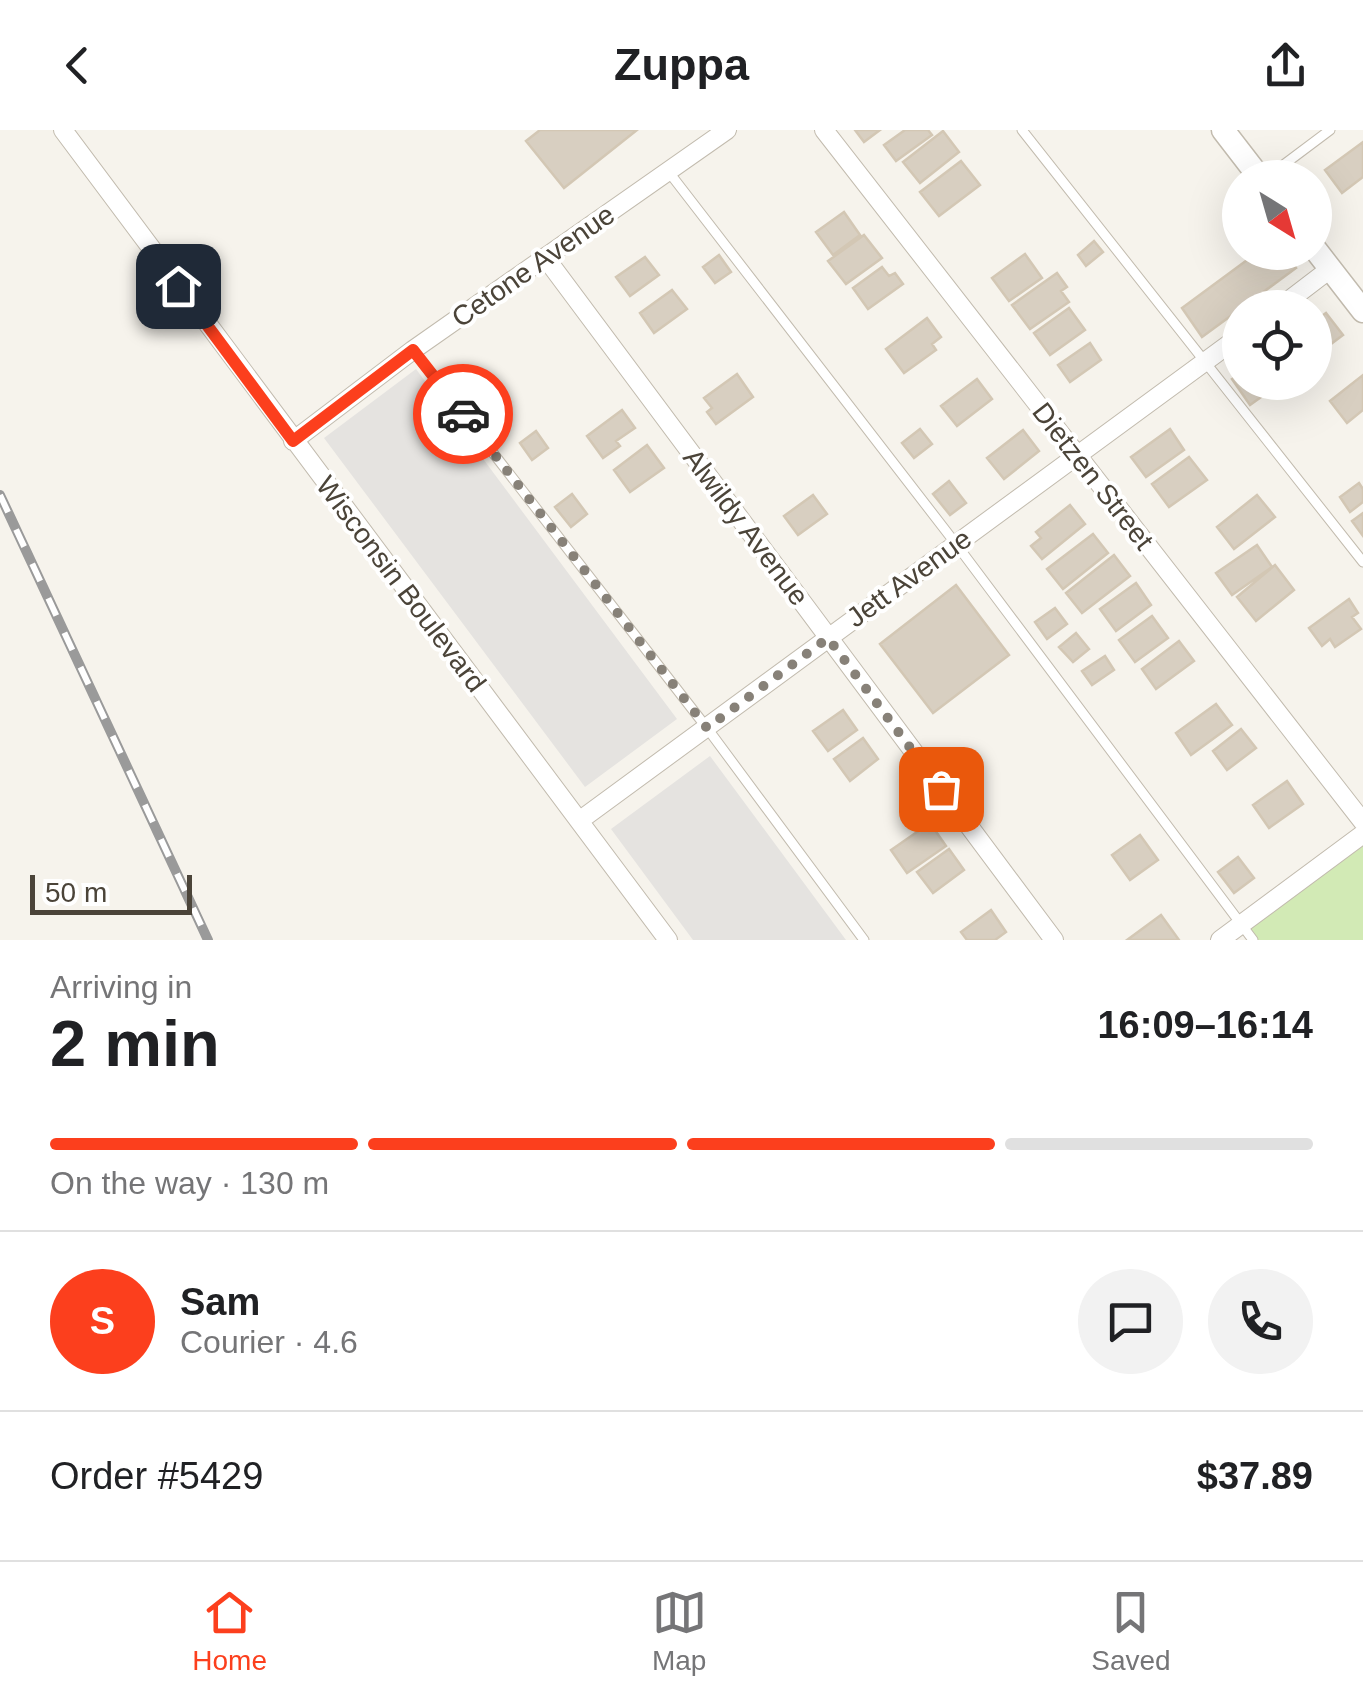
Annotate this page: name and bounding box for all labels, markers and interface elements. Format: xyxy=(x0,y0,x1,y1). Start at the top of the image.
icon: back xyxy=(50,38,105,93)
icon: share xyxy=(1258,38,1313,93)
text: Zuppa xyxy=(614,39,749,90)
north arrow xyxy=(1222,160,1332,270)
map controls xyxy=(1222,160,1332,400)
street label: Cetone Avenue xyxy=(446,199,620,333)
pin xyxy=(136,244,221,329)
icon: home xyxy=(151,259,206,314)
button: locate xyxy=(1222,290,1332,400)
courier xyxy=(413,364,513,464)
icon: car xyxy=(436,387,491,442)
street label: Dietzen Street xyxy=(1026,397,1160,556)
street label: Alwildy Avenue xyxy=(677,443,815,611)
street label: Wisconsin Boulevard xyxy=(310,470,492,698)
street label: Jett Avenue xyxy=(841,523,977,633)
pin xyxy=(899,747,984,832)
icon: bag xyxy=(914,762,969,817)
scale bar xyxy=(30,870,192,914)
text: 50 m xyxy=(45,877,107,908)
text: Arriving in xyxy=(50,969,192,1005)
text: 16:09–16:14 xyxy=(1097,1004,1313,1046)
text: 2 min xyxy=(50,1007,220,1080)
text: On the way · 130 m xyxy=(50,1165,329,1201)
button: chat xyxy=(1078,1269,1183,1374)
button: phone xyxy=(1208,1269,1313,1374)
text: Sam xyxy=(180,1281,260,1323)
text: S xyxy=(90,1300,115,1342)
text: Courier · 4.6 xyxy=(180,1324,358,1360)
text: Order #5429 xyxy=(50,1455,263,1497)
text: $37.89 xyxy=(1197,1455,1313,1497)
tab: Home xyxy=(192,1585,267,1677)
tab: Map xyxy=(652,1585,707,1677)
tab: Saved xyxy=(1091,1585,1171,1677)

